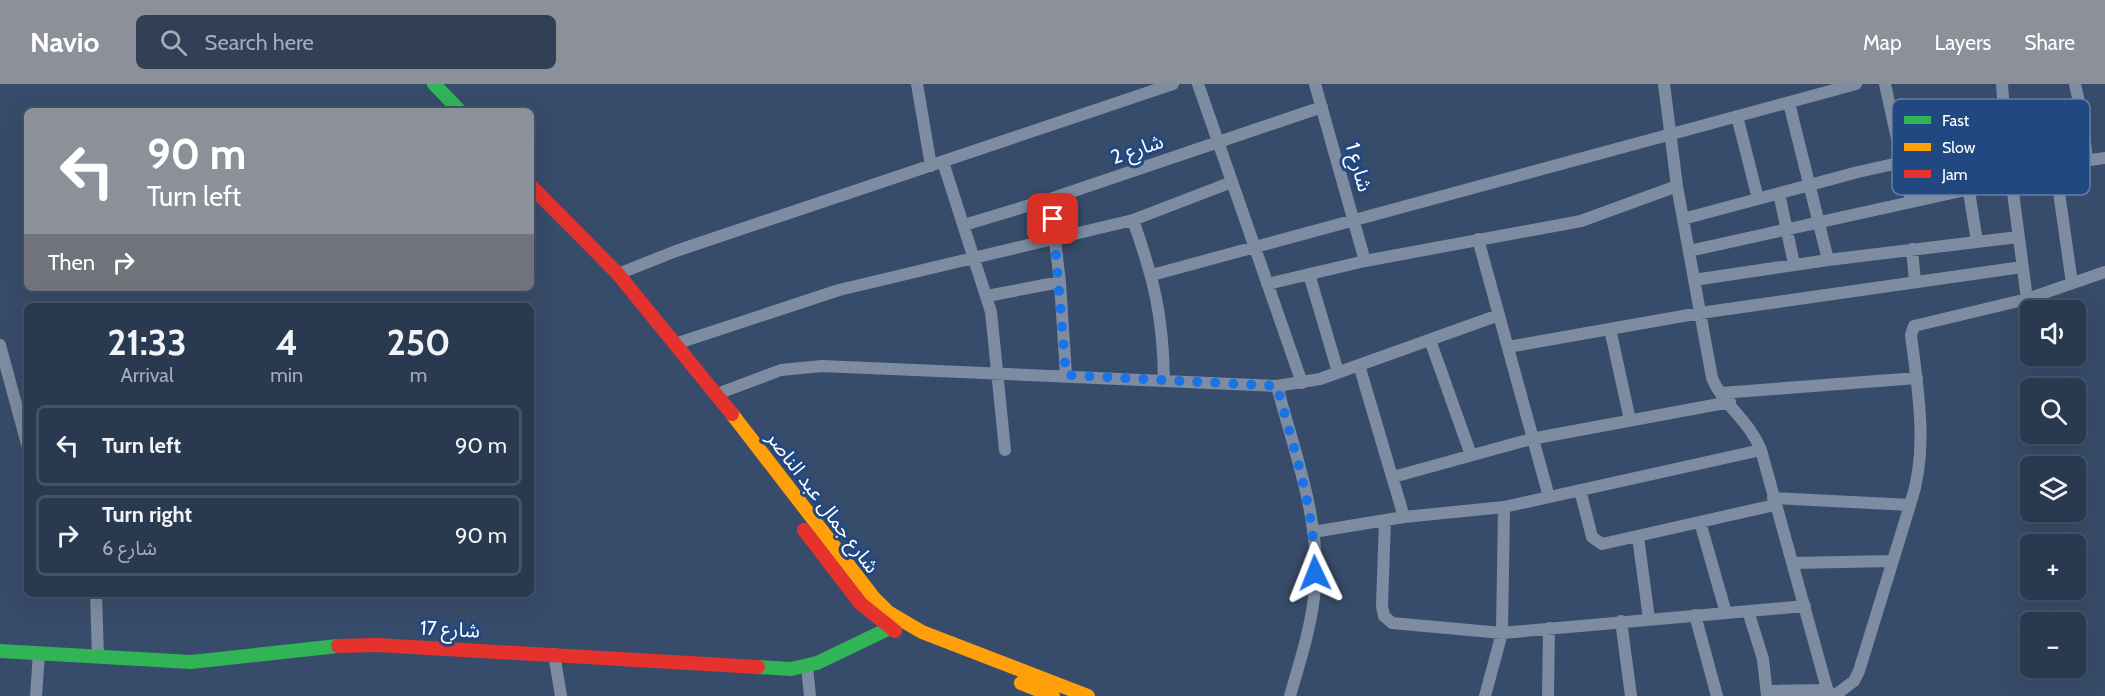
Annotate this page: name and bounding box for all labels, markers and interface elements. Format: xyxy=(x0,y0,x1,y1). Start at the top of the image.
search box xyxy=(136,15,556,69)
text: Navio xyxy=(30,25,100,59)
icon: search xyxy=(157,26,190,59)
text: Search here xyxy=(205,29,314,56)
text: Map xyxy=(1863,30,1902,55)
text: Layers xyxy=(1935,30,1991,55)
text: Share xyxy=(2024,30,2075,55)
legend xyxy=(1892,99,2090,195)
text: Fast xyxy=(1942,111,1970,130)
text: 90 m xyxy=(147,128,246,180)
street label: شارع 2 xyxy=(1108,129,1167,172)
icon: left xyxy=(48,132,126,210)
text: Slow xyxy=(1942,138,1976,157)
street label: شارع 1 xyxy=(1338,140,1377,195)
text: Jam xyxy=(1941,165,1968,184)
text: Turn left xyxy=(147,180,241,213)
pin xyxy=(1027,193,1078,244)
icon: arrive xyxy=(1036,202,1069,235)
icon: right xyxy=(107,246,140,279)
text: Then xyxy=(48,249,95,276)
map controls xyxy=(2020,300,2086,678)
button: sound xyxy=(2020,300,2086,366)
text: 21:33 xyxy=(108,320,187,364)
text: 4 xyxy=(275,320,298,364)
text: 250 xyxy=(387,320,450,364)
text: Arrival xyxy=(120,363,174,387)
text: min xyxy=(270,363,303,387)
text: m xyxy=(410,363,427,387)
button: search xyxy=(2020,378,2086,444)
street label: شارع جمال عبد الناصر xyxy=(759,425,884,580)
icon: left xyxy=(51,429,84,462)
text: Turn left xyxy=(102,432,181,459)
text: 90 m xyxy=(455,432,507,459)
button: layers xyxy=(2020,456,2086,522)
text: Turn right xyxy=(102,501,192,528)
icon: right xyxy=(51,519,84,552)
text: 90 m xyxy=(455,522,507,549)
button: + xyxy=(2020,534,2086,600)
text: شارع 6 xyxy=(102,536,157,560)
position arrow xyxy=(1283,541,1347,605)
button: − xyxy=(2020,612,2086,678)
street label: شارع 17 xyxy=(419,615,481,646)

